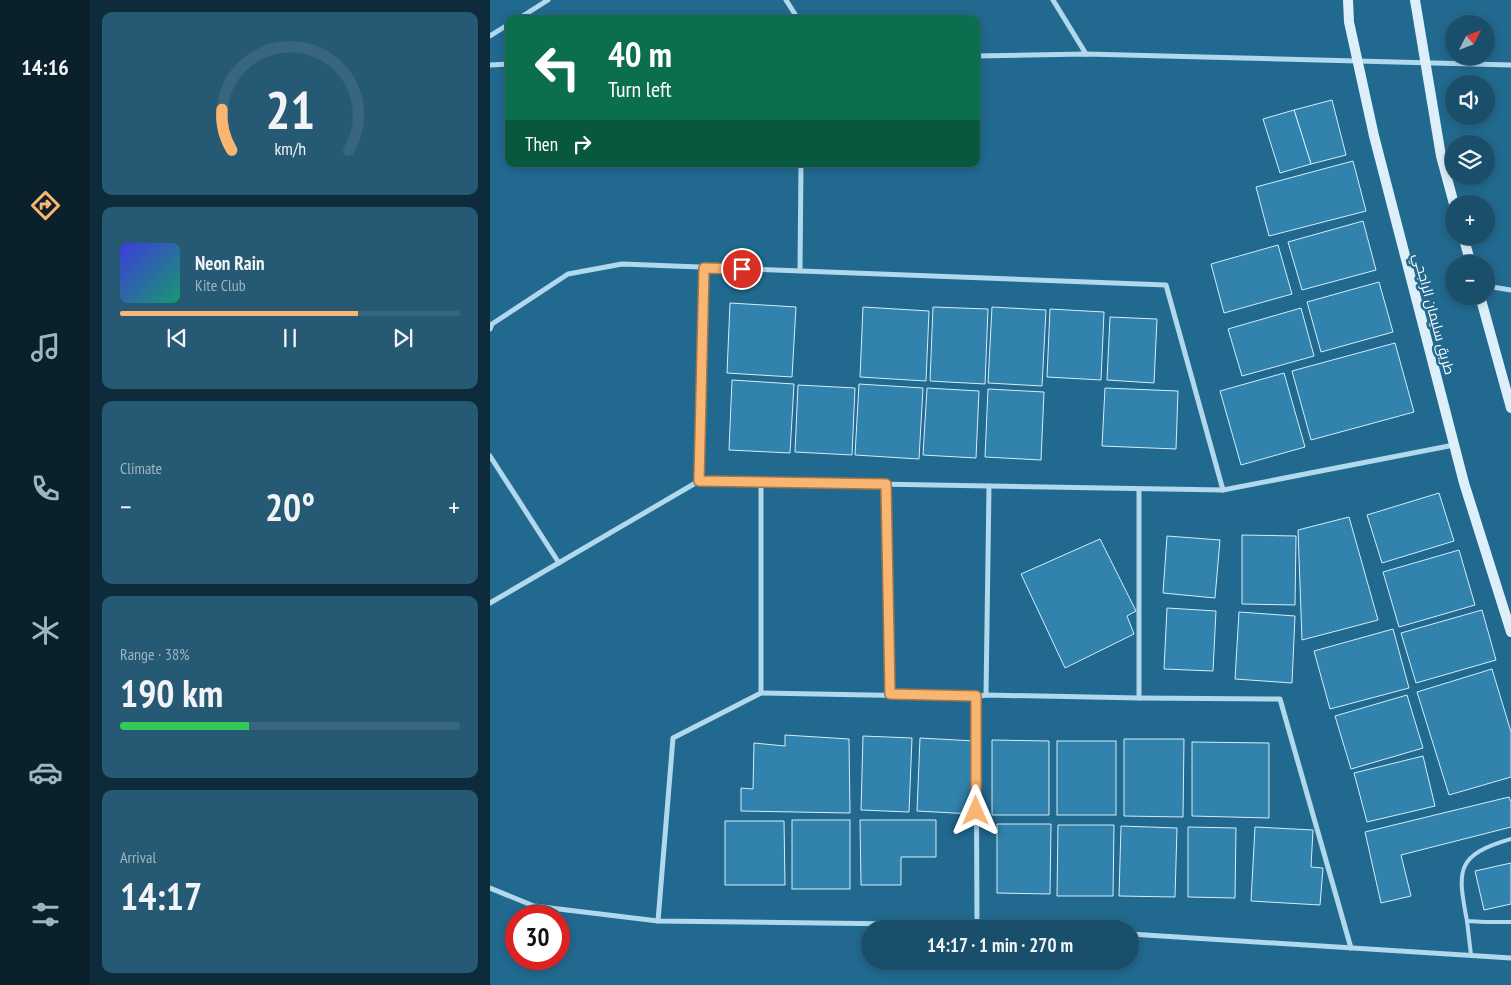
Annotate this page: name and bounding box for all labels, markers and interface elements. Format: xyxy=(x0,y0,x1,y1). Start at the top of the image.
north arrow xyxy=(1445,15,1495,65)
map controls xyxy=(1445,15,1495,305)
text: 40 m xyxy=(608,31,672,77)
icon: left xyxy=(525,35,590,100)
text: 14:16 xyxy=(21,53,69,81)
text: Turn left xyxy=(608,75,672,103)
button: sound xyxy=(1445,75,1495,125)
text: 21 xyxy=(265,76,315,143)
icon: right xyxy=(568,130,596,158)
text: Then xyxy=(525,132,558,156)
button: layers xyxy=(1445,135,1495,185)
text: km/h xyxy=(274,137,306,160)
icon: directions xyxy=(28,188,63,223)
button: + xyxy=(1445,195,1495,245)
pin xyxy=(721,248,763,290)
text: Neon Rain xyxy=(195,251,264,275)
street label: طريق سليمان الراجحي xyxy=(1406,251,1459,377)
icon: arrive xyxy=(728,255,756,283)
button: − xyxy=(1445,255,1495,305)
text: Kite Club xyxy=(195,275,246,295)
icon: previous xyxy=(163,324,191,352)
icon: pause xyxy=(276,324,304,352)
icon: next xyxy=(389,324,417,352)
icon: music xyxy=(28,330,63,365)
text: Climate xyxy=(120,458,162,478)
icon: phone xyxy=(28,471,63,506)
text: 20° xyxy=(265,482,315,531)
text: − xyxy=(120,488,132,525)
text: + xyxy=(448,488,460,525)
icon: climate xyxy=(28,613,63,648)
text: Range · 38% xyxy=(120,644,189,664)
text: 190 km xyxy=(120,668,223,717)
icon: car xyxy=(28,755,63,790)
position arrow xyxy=(949,784,1001,836)
text: Arrival xyxy=(120,847,156,867)
text: 14:17 xyxy=(120,871,202,920)
icon: filters xyxy=(28,897,63,932)
speed limit sign: 30 xyxy=(505,905,570,970)
text: 14:17 · 1 min · 270 m xyxy=(927,933,1073,957)

